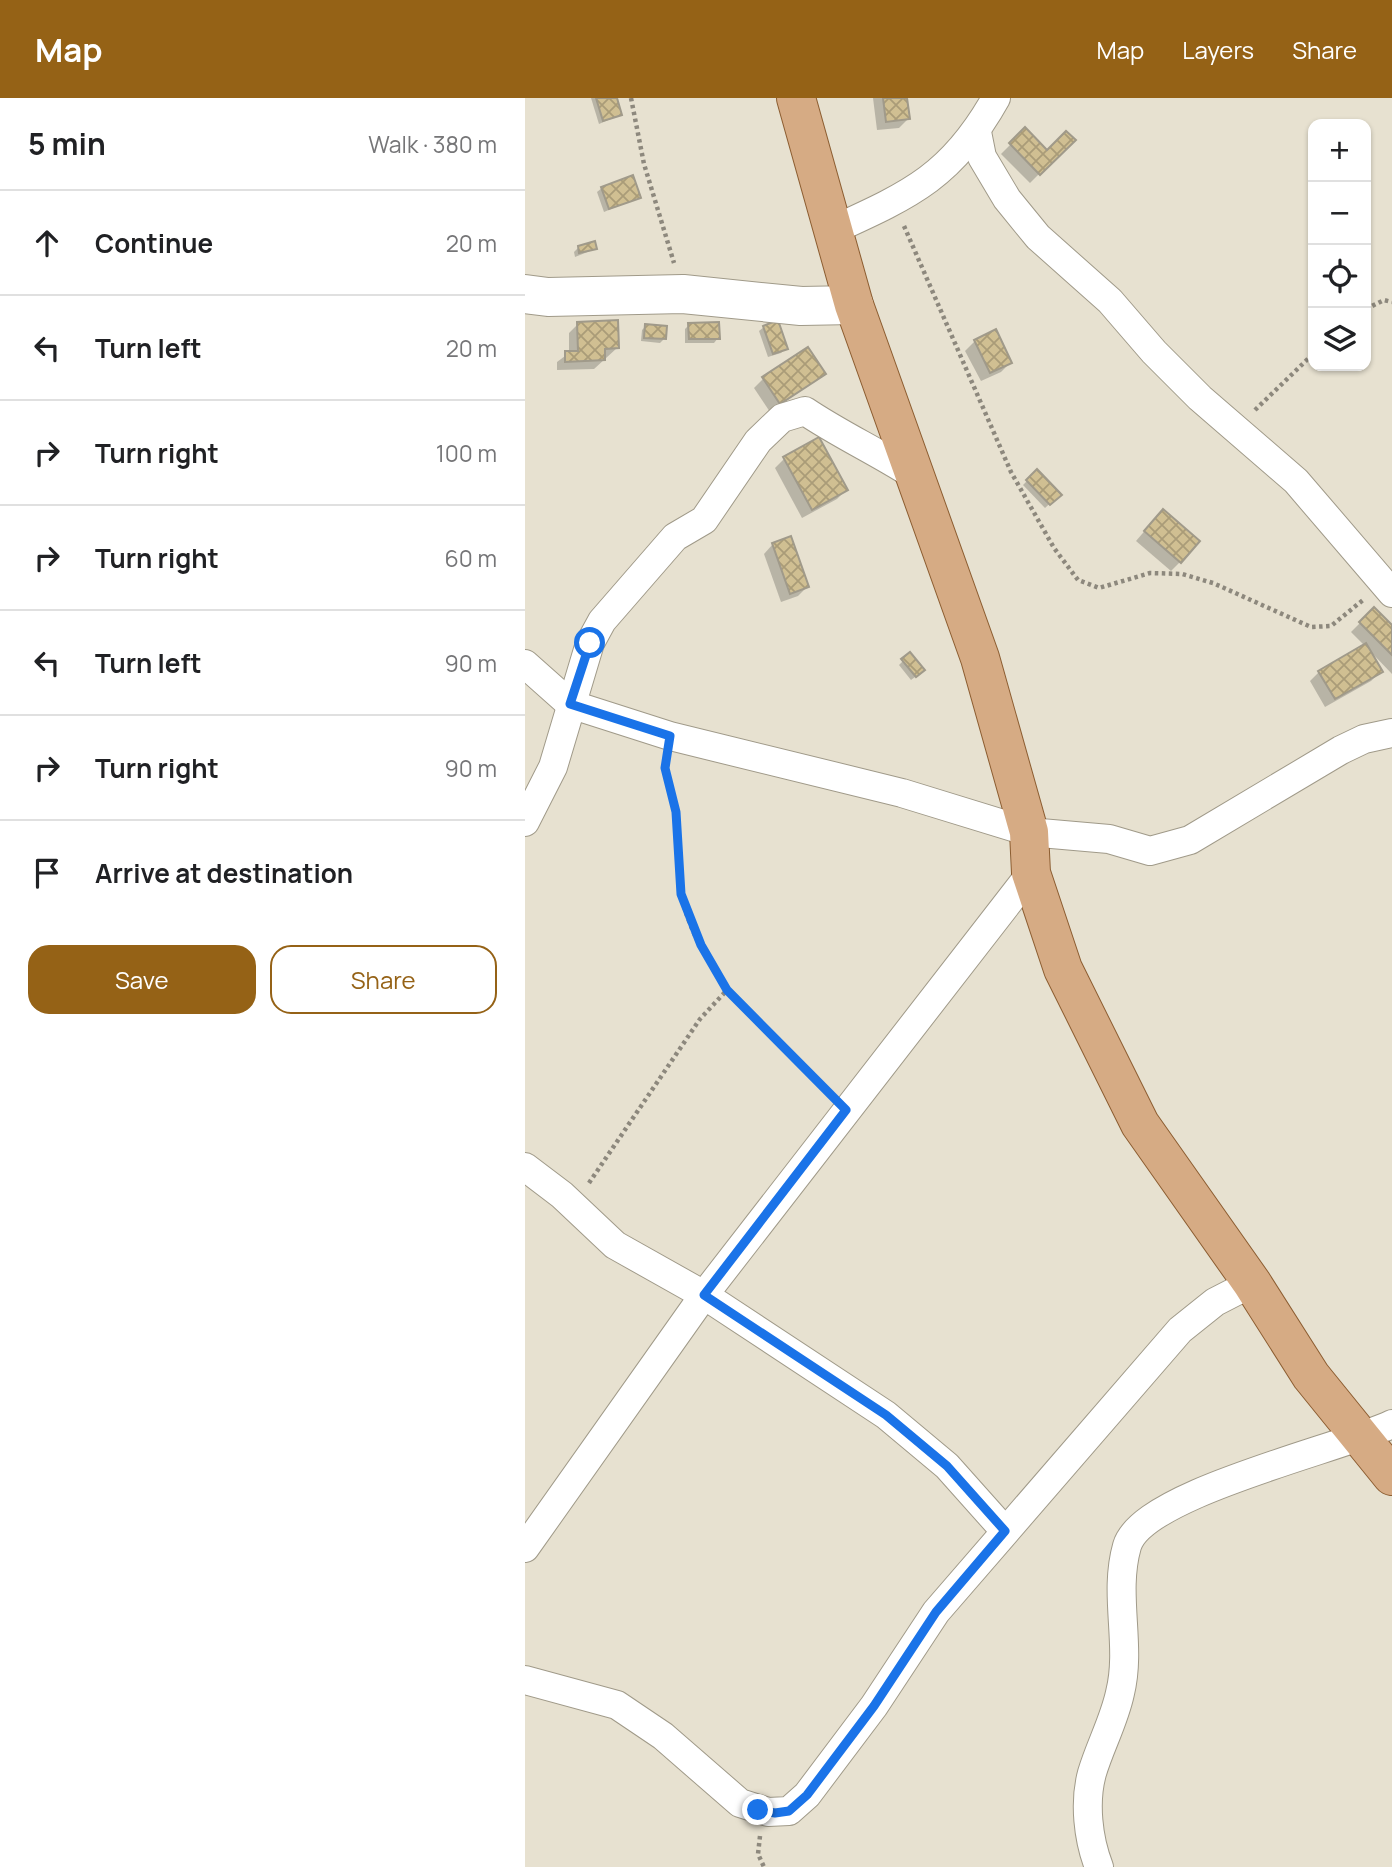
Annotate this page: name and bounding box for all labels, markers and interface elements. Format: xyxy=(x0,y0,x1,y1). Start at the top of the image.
text: Map xyxy=(35,27,103,72)
text: Map xyxy=(1097,33,1144,66)
text: Layers xyxy=(1182,33,1254,66)
text: Share xyxy=(1292,33,1357,66)
map controls xyxy=(1308,119,1371,371)
button: + xyxy=(1308,119,1371,182)
text: 5 min xyxy=(28,123,106,164)
text: Walk · 380 m xyxy=(368,128,497,160)
button: − xyxy=(1308,182,1371,245)
icon: ahead xyxy=(28,224,66,262)
text: Continue xyxy=(95,225,213,261)
text: 20 m xyxy=(446,227,497,259)
button: locate xyxy=(1308,245,1371,308)
button: layers xyxy=(1308,308,1371,371)
icon: left xyxy=(28,329,66,367)
text: Turn left xyxy=(95,330,202,366)
text: 20 m xyxy=(446,332,497,364)
icon: right xyxy=(28,434,66,472)
text: Turn right xyxy=(95,435,219,471)
text: 100 m xyxy=(436,437,497,469)
icon: right xyxy=(28,539,66,577)
text: Turn right xyxy=(95,540,219,576)
text: 60 m xyxy=(445,542,497,574)
route start xyxy=(574,627,605,658)
icon: left xyxy=(28,644,66,682)
text: Turn left xyxy=(95,645,202,681)
text: 90 m xyxy=(445,647,497,679)
icon: right xyxy=(28,749,66,787)
text: Turn right xyxy=(95,750,219,786)
text: 90 m xyxy=(445,752,497,784)
icon: arrive xyxy=(28,854,66,892)
text: Arrive at destination xyxy=(95,855,353,891)
button: Save xyxy=(28,945,256,1014)
button: Share xyxy=(270,945,497,1014)
route end xyxy=(742,1794,773,1825)

